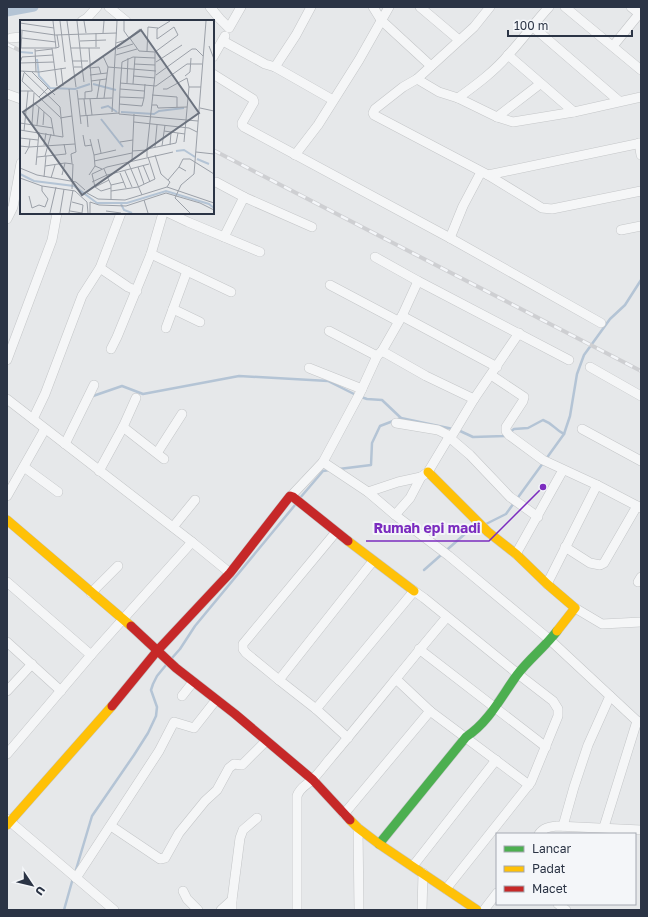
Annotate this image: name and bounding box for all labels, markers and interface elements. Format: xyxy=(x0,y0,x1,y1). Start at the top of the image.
scale bar xyxy=(508,12,632,38)
text: 100 m xyxy=(514,18,548,33)
inset map xyxy=(20,20,214,214)
callout: Rumah epi madi xyxy=(366,515,489,541)
text: Rumah epi madi xyxy=(373,519,481,536)
legend xyxy=(496,833,636,905)
text: Lancar xyxy=(532,841,571,856)
text: Padat xyxy=(532,861,566,876)
north arrow xyxy=(12,865,52,905)
text: Macet xyxy=(532,881,568,896)
text: U xyxy=(33,884,48,898)

